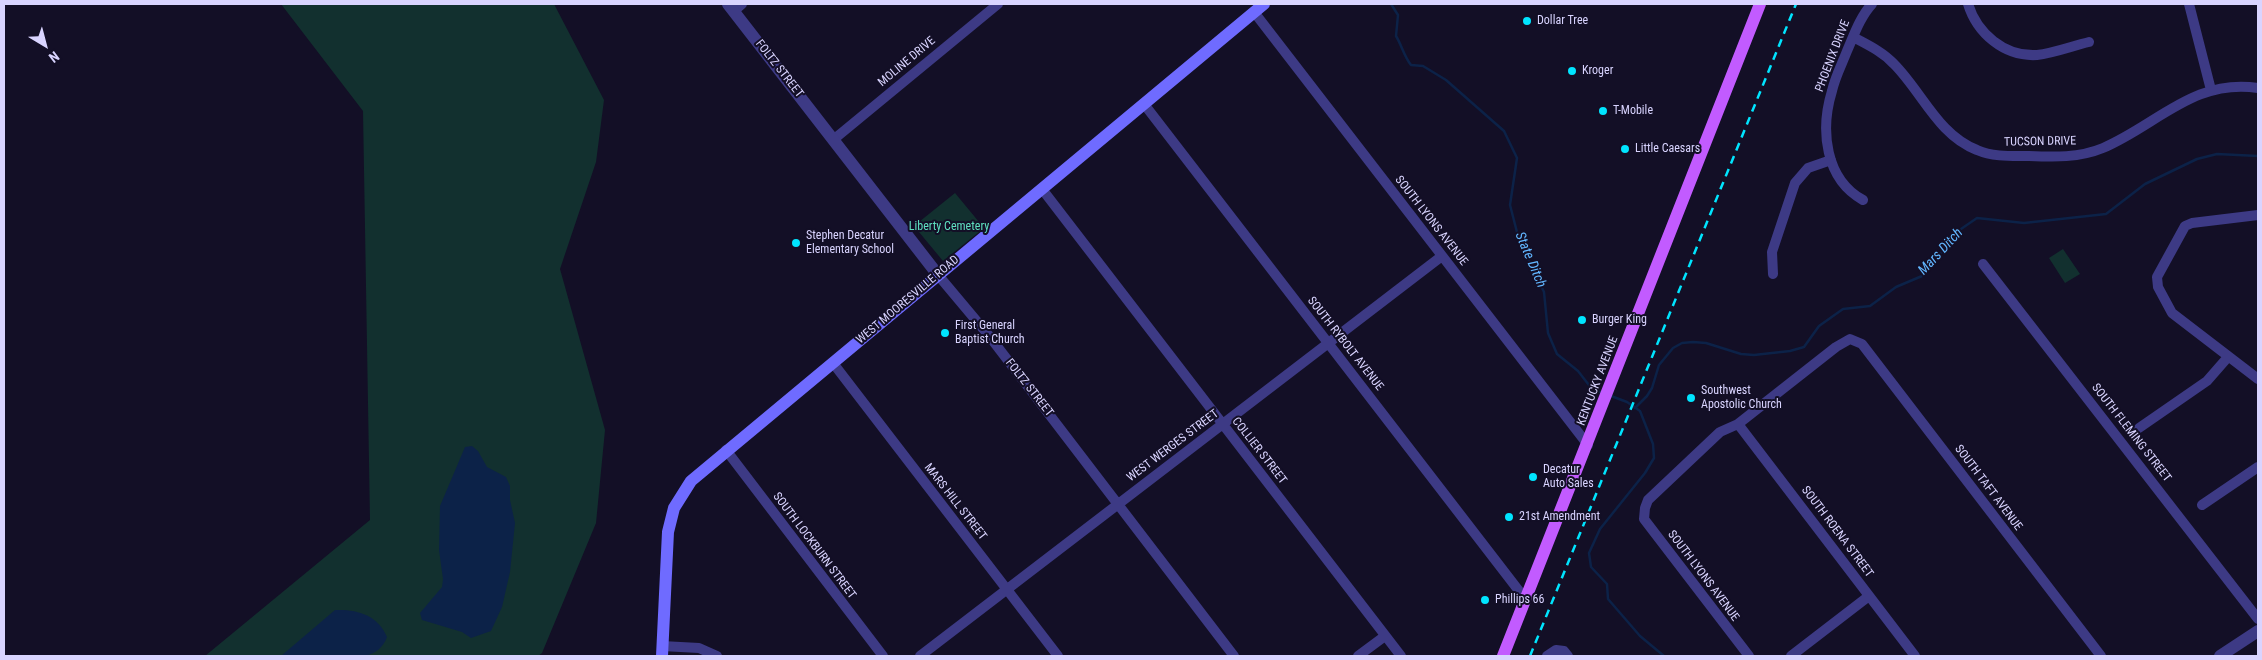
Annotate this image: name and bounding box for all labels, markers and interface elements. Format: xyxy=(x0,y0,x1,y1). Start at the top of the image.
place label: Dollar Tree xyxy=(1537,14,1588,28)
marker: Dollar Tree xyxy=(1521,15,1533,27)
street label: PHOENIX DRIVE xyxy=(1813,18,1853,94)
north arrow xyxy=(20,20,70,70)
street label: MOLINE DRIVE xyxy=(876,34,938,90)
street label: FOLTZ STREET xyxy=(752,37,806,101)
text: N xyxy=(46,48,62,66)
place label: Kroger xyxy=(1582,64,1613,78)
marker: Kroger xyxy=(1566,65,1578,77)
place label: T-Mobile xyxy=(1613,104,1653,118)
marker: T-Mobile xyxy=(1597,105,1609,117)
street label: TUCSON DRIVE xyxy=(2004,134,2076,150)
place label: Little Caesars xyxy=(1635,142,1700,156)
marker: Little Caesars xyxy=(1619,143,1631,155)
street label: SOUTH LYONS AVENUE xyxy=(1391,173,1471,269)
park label: Liberty Cemetery xyxy=(909,220,989,234)
water label: Mars Ditch xyxy=(1915,225,1967,279)
place label: Stephen Decatur Elementary School xyxy=(806,229,894,257)
water label: State Ditch xyxy=(1511,230,1549,290)
marker: Stephen Decatur Elementary School xyxy=(790,237,802,249)
street label: WEST MOORESVILLE ROAD xyxy=(854,253,962,347)
street label: SOUTH RYBOLT AVENUE xyxy=(1304,294,1386,394)
place label: Burger King xyxy=(1592,313,1647,327)
marker: Burger King xyxy=(1576,314,1588,326)
place label: First General Baptist Church xyxy=(955,319,1025,347)
marker: First General Baptist Church xyxy=(939,327,951,339)
street label: KENTUCKY AVENUE xyxy=(1574,334,1622,428)
street label: FOLTZ STREET xyxy=(1002,356,1056,420)
street label: SOUTH FLEMING STREET xyxy=(2088,381,2174,485)
place label: Southwest Apostolic Church xyxy=(1701,384,1782,412)
marker: Southwest Apostolic Church xyxy=(1685,392,1697,404)
street label: WEST WERGES STREET xyxy=(1124,407,1222,485)
street label: COLLIER STREET xyxy=(1229,415,1289,487)
street label: SOUTH TAFT AVENUE xyxy=(1951,442,2025,534)
street label: MARS HILL STREET xyxy=(921,461,989,543)
place label: Decatur Auto Sales xyxy=(1543,463,1594,491)
marker: Decatur Auto Sales xyxy=(1527,471,1539,483)
street label: SOUTH ROENA STREET xyxy=(1798,484,1876,580)
street label: SOUTH LOCKBURN STREET xyxy=(769,490,859,602)
place label: 21st Amendment xyxy=(1519,510,1600,524)
marker: 21st Amendment xyxy=(1503,511,1515,523)
street label: SOUTH LYONS AVENUE xyxy=(1664,528,1742,624)
place label: Phillips 66 xyxy=(1495,593,1544,607)
marker: Phillips 66 xyxy=(1479,594,1491,606)

